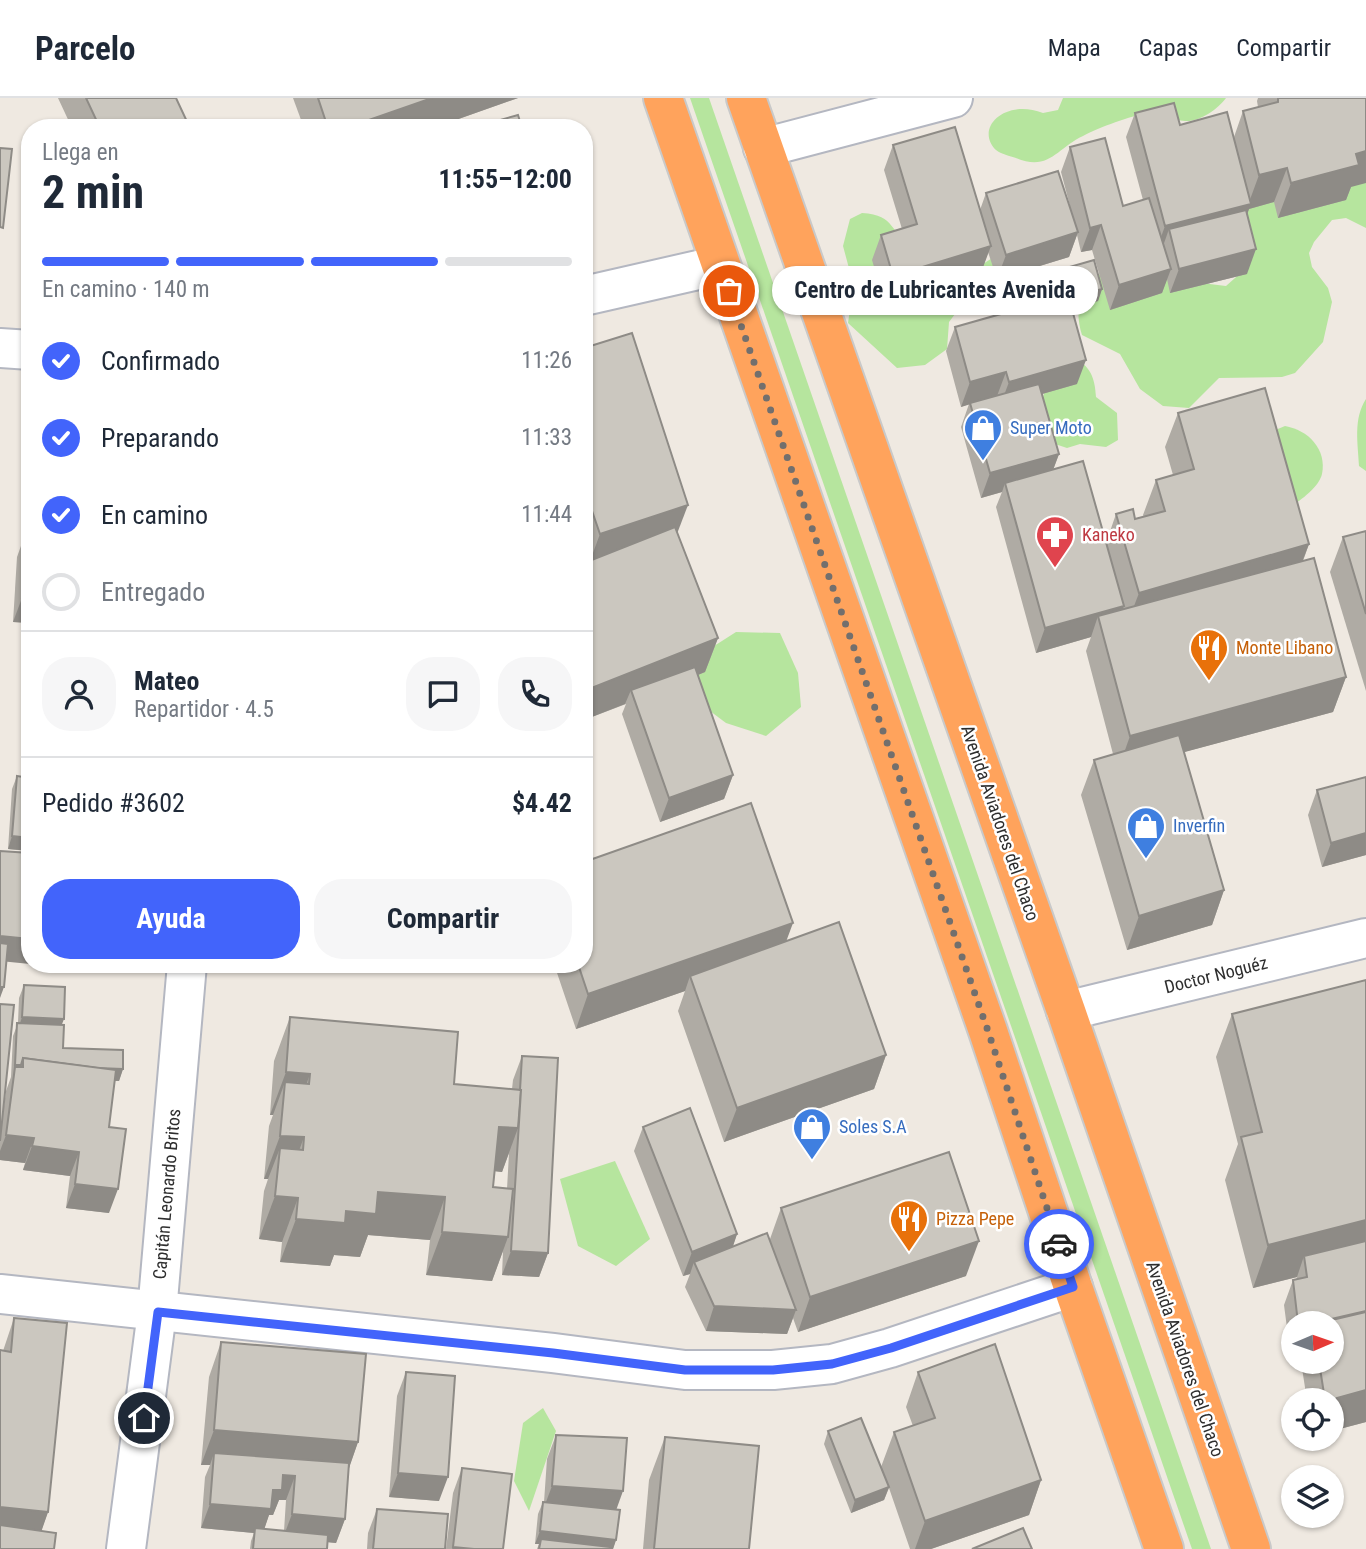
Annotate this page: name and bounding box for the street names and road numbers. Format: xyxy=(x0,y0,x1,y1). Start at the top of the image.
street label: Avenida Aviadores del Chaco xyxy=(957,722,1044,923)
street label: Doctor Noguéz xyxy=(1162,952,1270,997)
street label: Capitán Leonardo Britos xyxy=(149,1108,184,1280)
street label: Avenida Aviadores del Chaco xyxy=(1142,1258,1229,1459)

